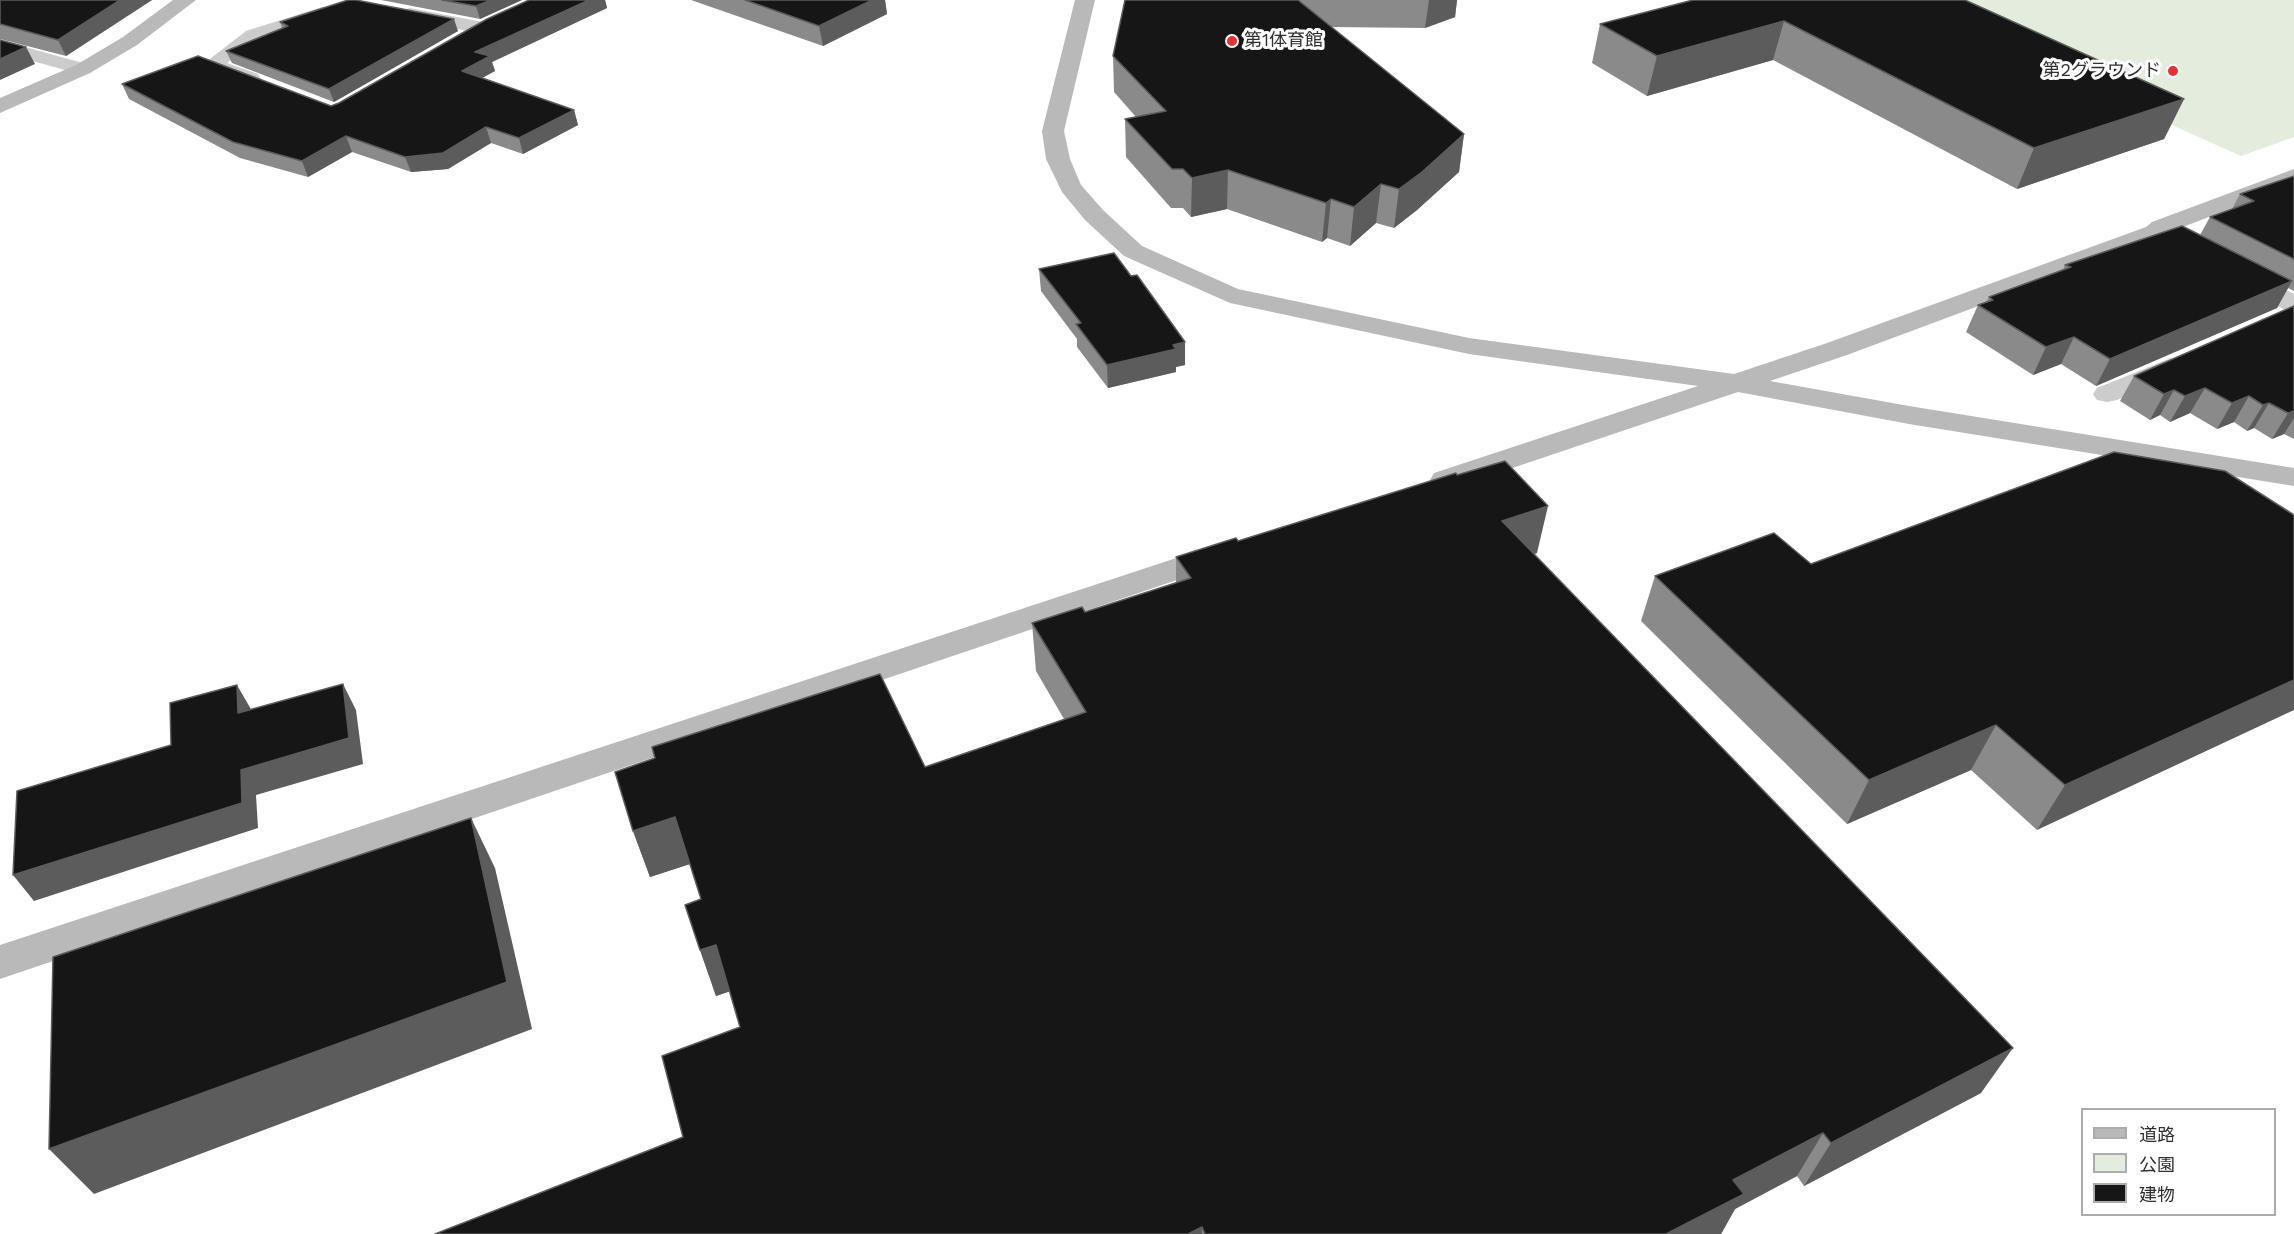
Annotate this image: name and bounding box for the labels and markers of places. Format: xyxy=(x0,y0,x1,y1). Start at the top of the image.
place label: 第1体育館 xyxy=(1244,30,1323,52)
marker: 第1体育館 xyxy=(1225,34,1239,48)
place label: 第2グラウンド xyxy=(2043,60,2161,82)
marker: 第2グラウンド xyxy=(2166,64,2180,78)

